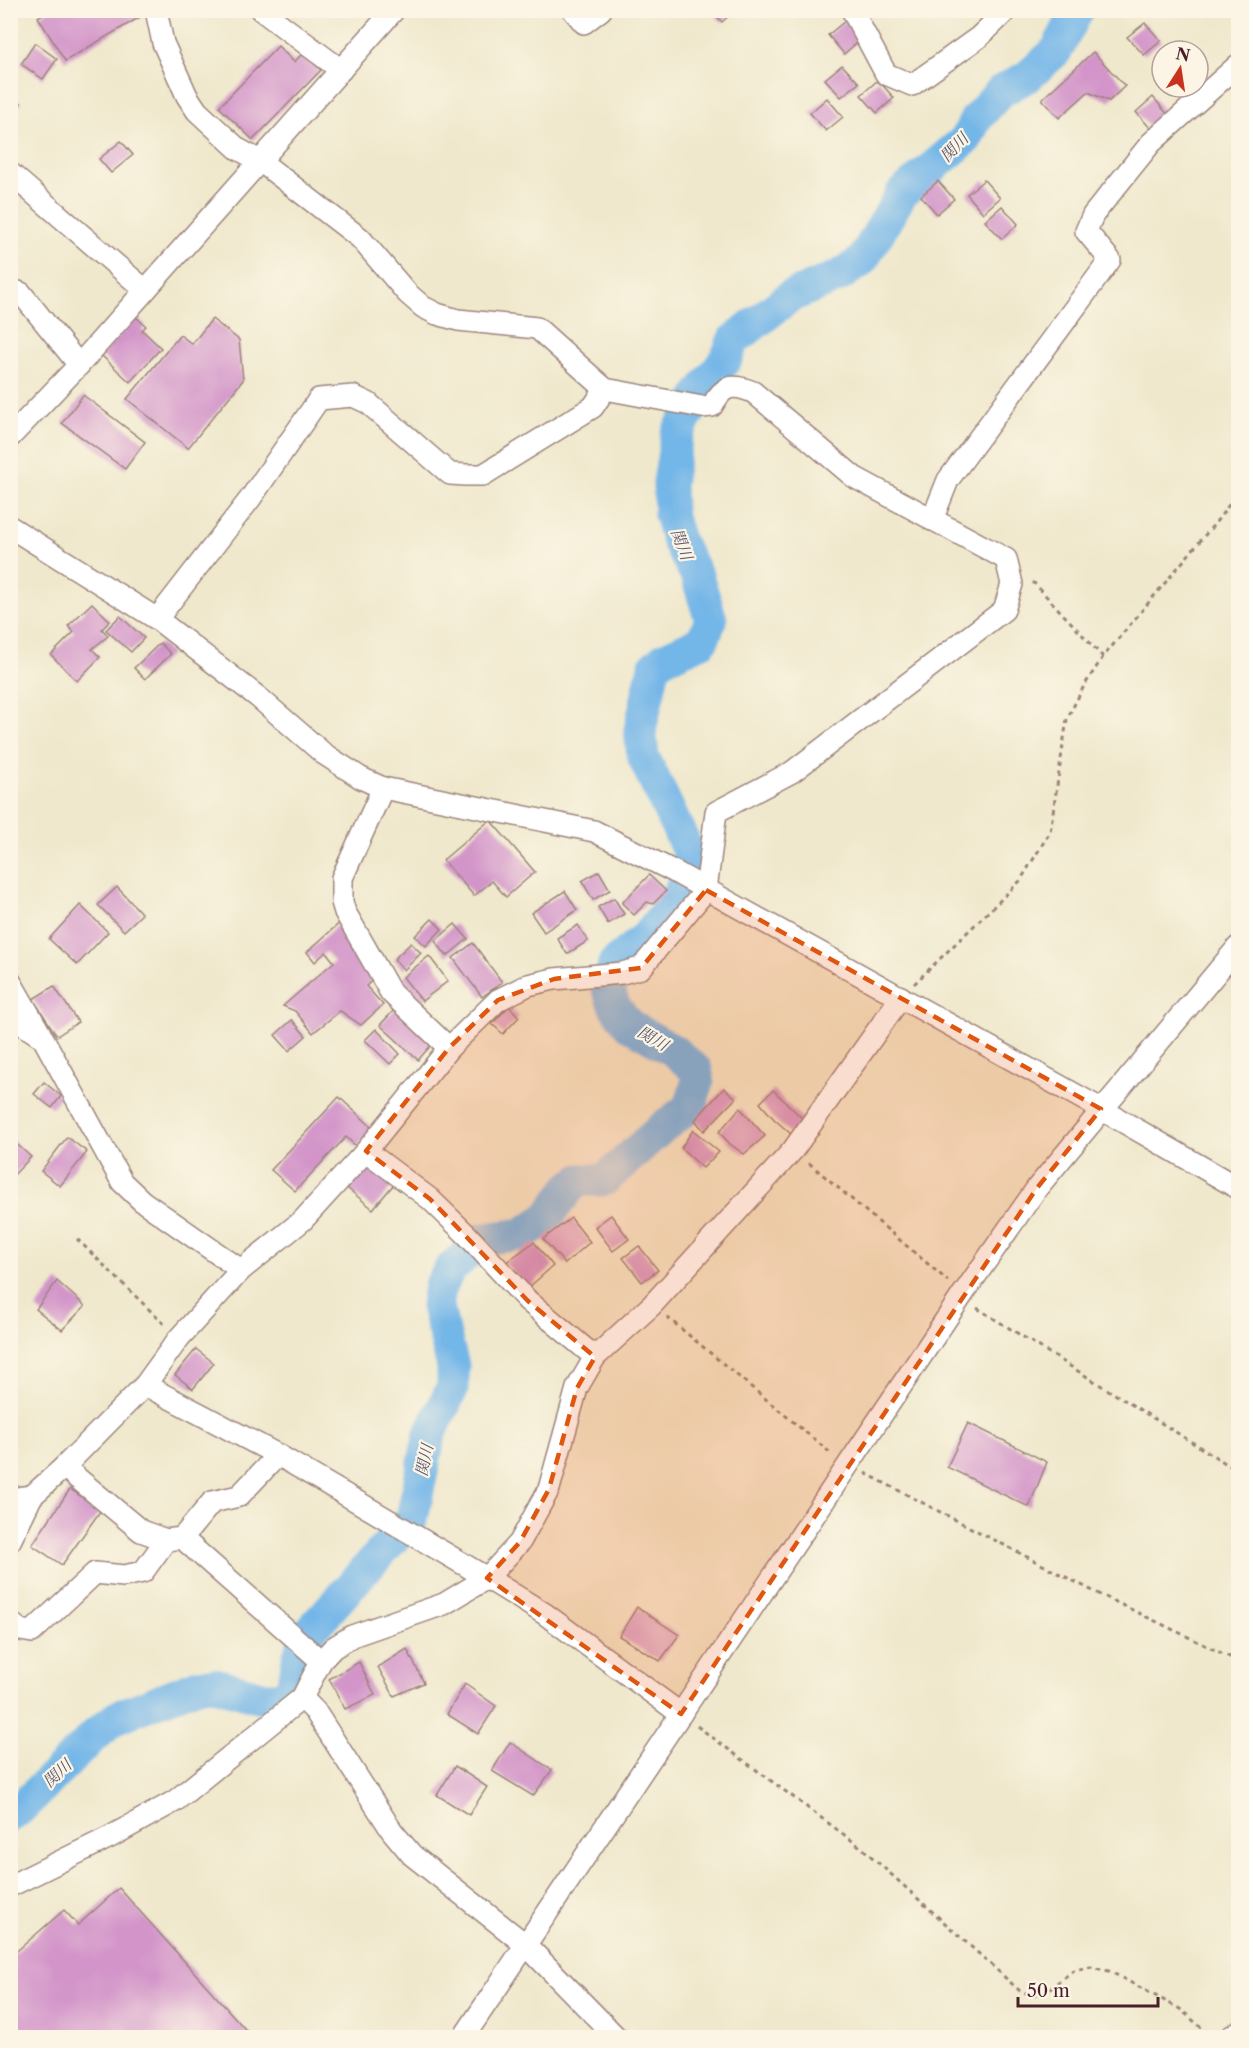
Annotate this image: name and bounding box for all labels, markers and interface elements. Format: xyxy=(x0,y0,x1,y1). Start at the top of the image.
north arrow xyxy=(1150,39,1210,99)
text: N xyxy=(1174,43,1192,66)
water label: 関川 xyxy=(936,127,974,165)
water label: 関川 xyxy=(667,525,698,564)
water label: 関川 xyxy=(634,1021,674,1056)
water label: 関川 xyxy=(411,1440,438,1478)
water label: 関川 xyxy=(38,1753,77,1791)
scale bar xyxy=(1018,1970,1158,2008)
text: 50 m xyxy=(1027,1980,1070,2002)

